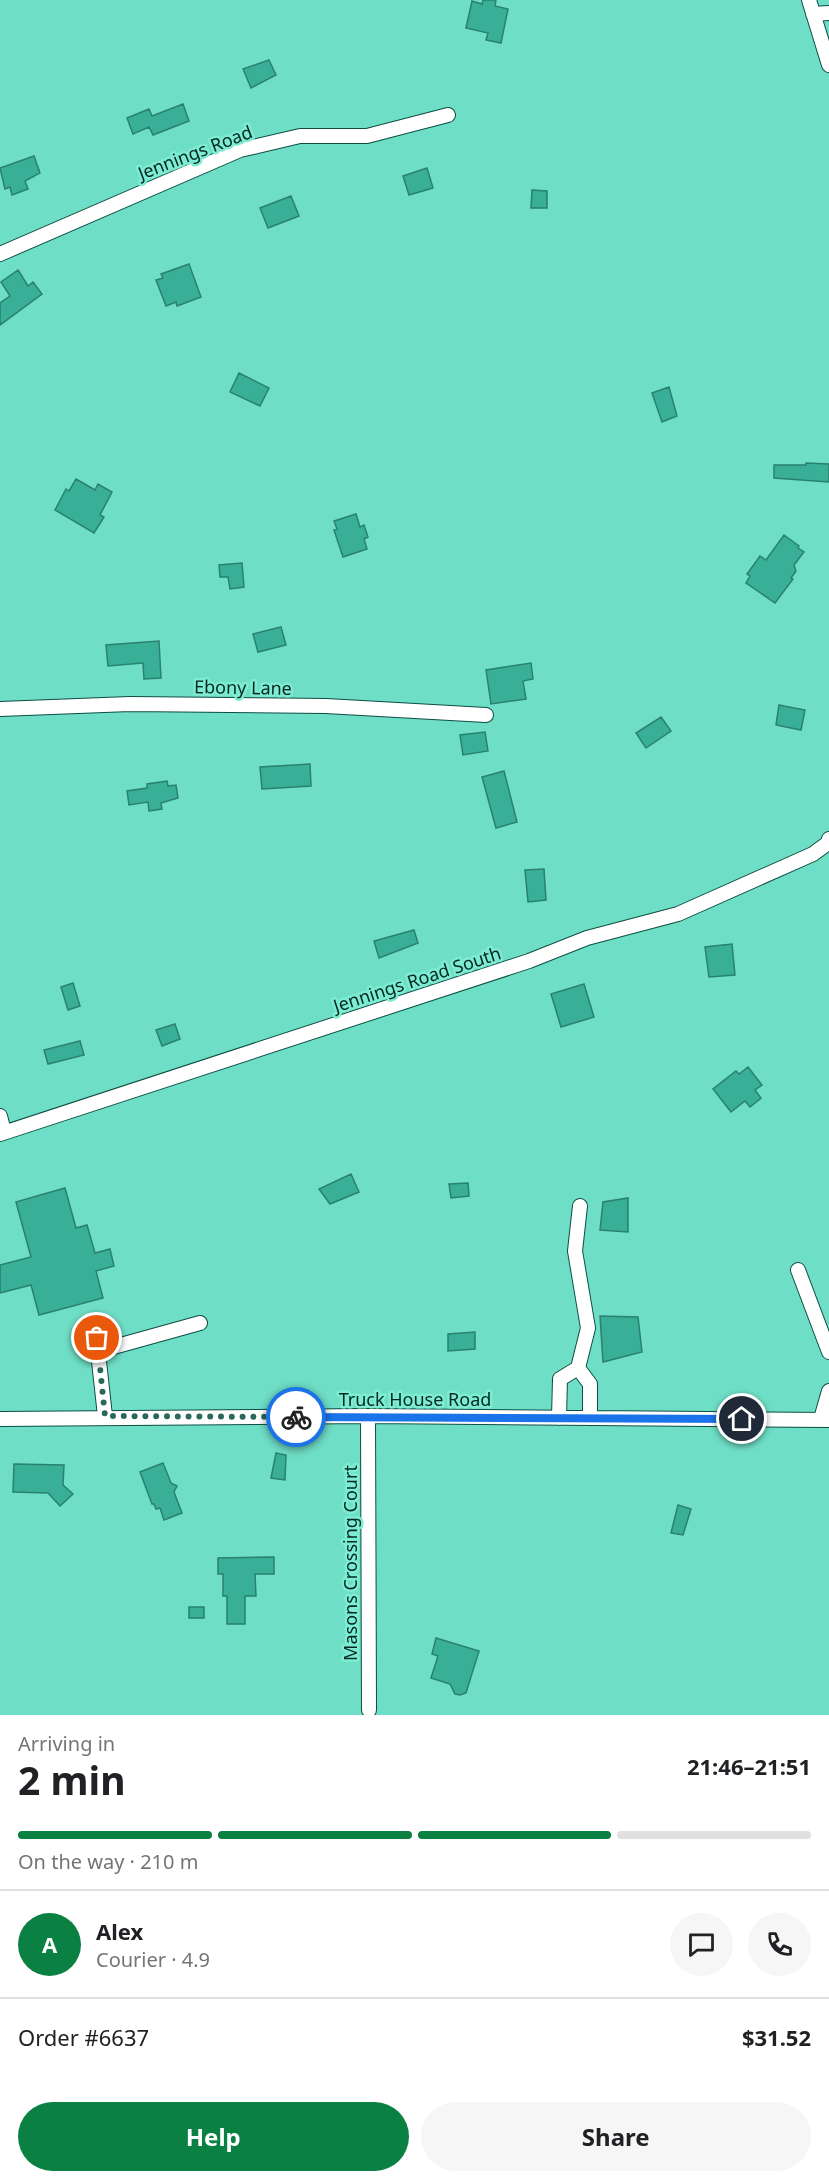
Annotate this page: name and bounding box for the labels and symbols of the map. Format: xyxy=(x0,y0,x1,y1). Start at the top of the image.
street label: Jennings Road xyxy=(132,119,256,186)
street label: Ebony Lane xyxy=(194,674,292,700)
street label: Jennings Road South xyxy=(328,941,504,1018)
pin xyxy=(71,1312,122,1363)
courier xyxy=(266,1387,326,1447)
street label: Truck House Road xyxy=(339,1387,491,1411)
pin xyxy=(716,1393,767,1444)
street label: Masons Crossing Court xyxy=(338,1465,362,1661)

